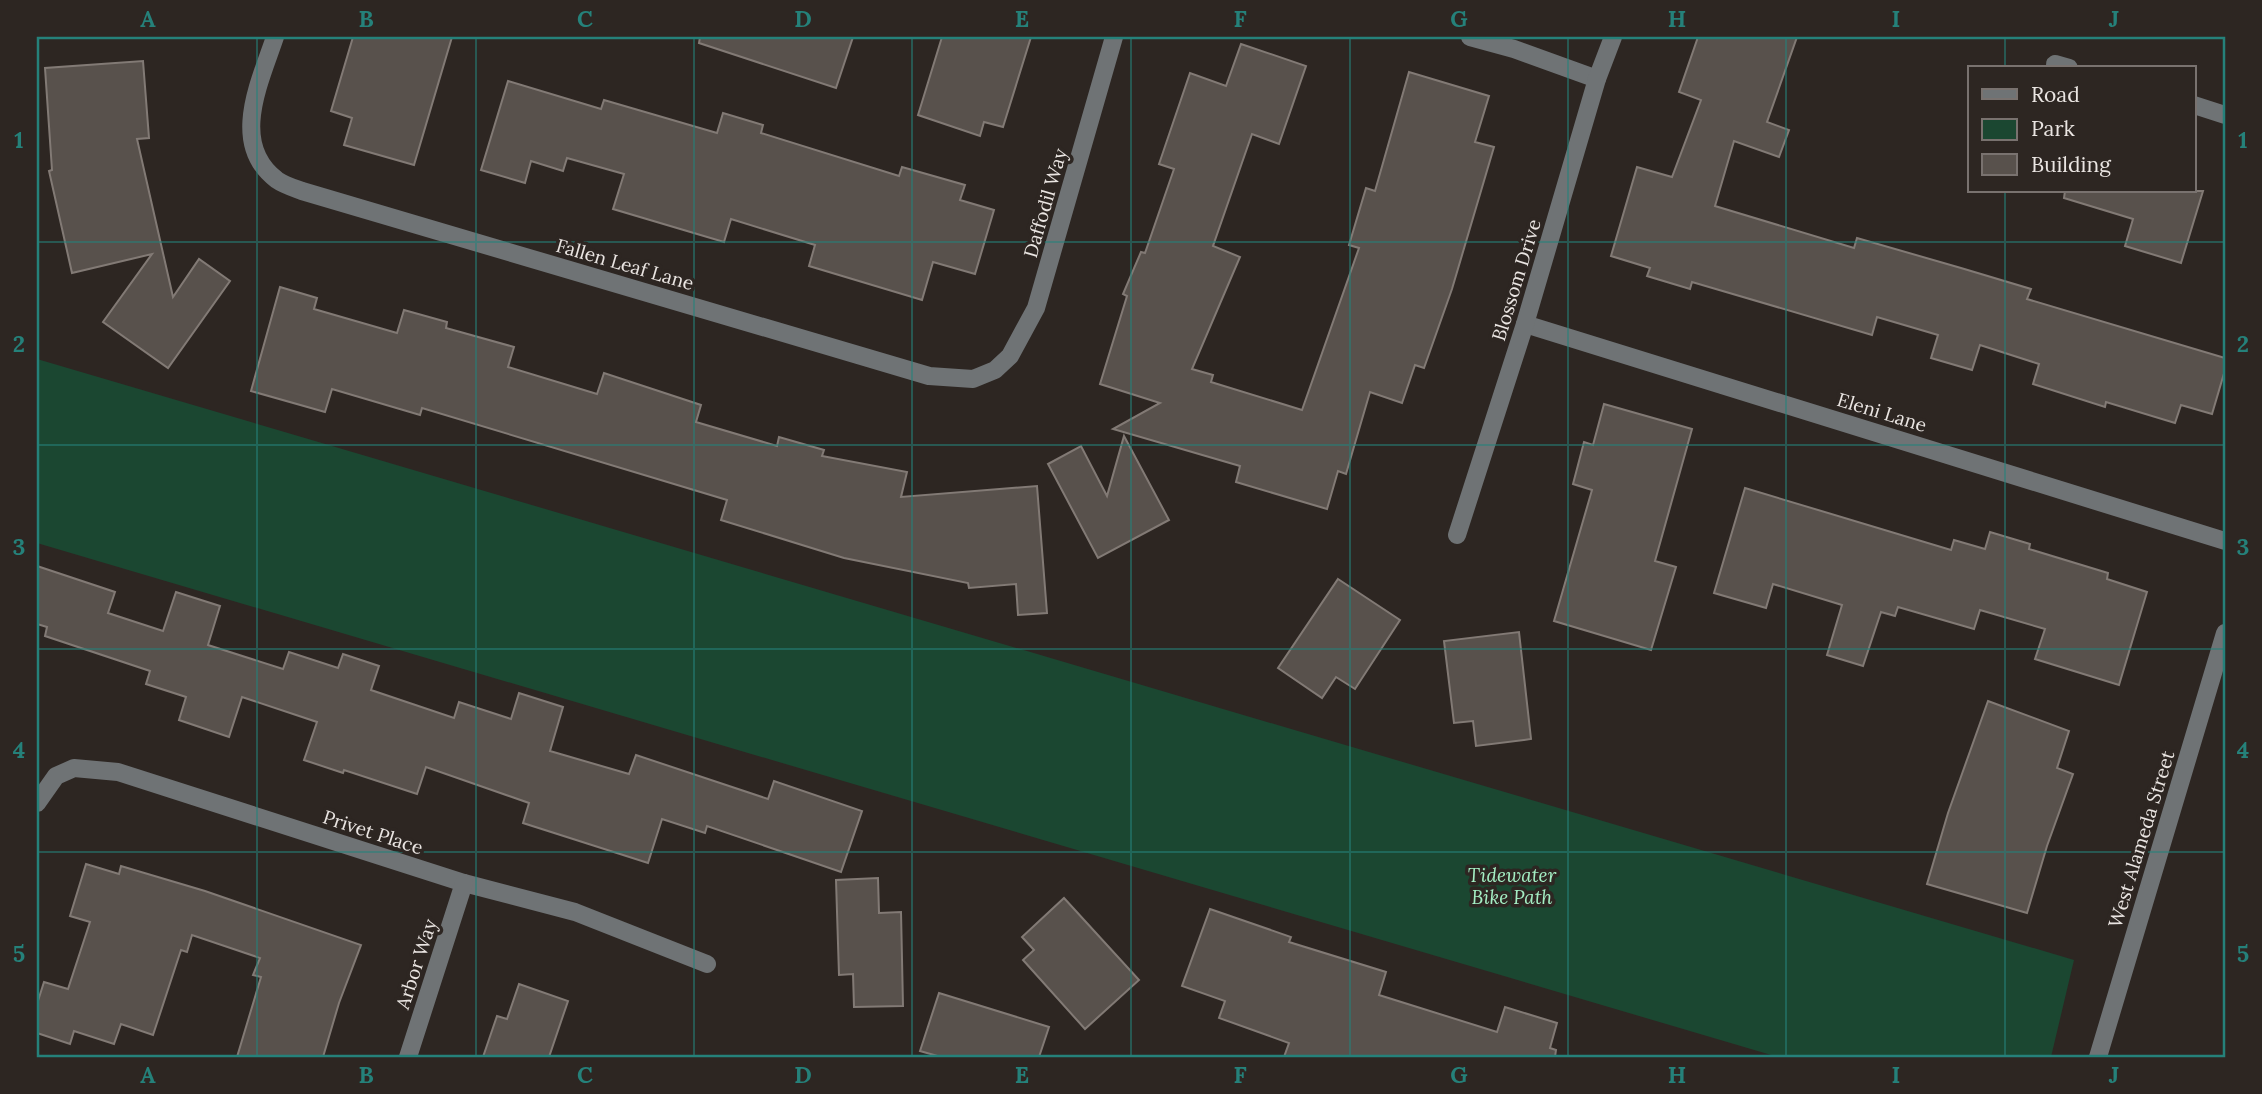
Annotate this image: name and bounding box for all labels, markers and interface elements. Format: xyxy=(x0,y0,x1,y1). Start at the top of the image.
text: A xyxy=(140,4,156,33)
text: B xyxy=(358,4,374,33)
text: C xyxy=(577,4,593,33)
text: D xyxy=(794,4,812,33)
text: E xyxy=(1015,4,1029,33)
text: F xyxy=(1233,4,1247,33)
text: G xyxy=(1450,4,1468,33)
text: H xyxy=(1668,4,1686,33)
text: I xyxy=(1892,4,1900,33)
text: J xyxy=(2109,4,2119,33)
legend xyxy=(1968,66,2196,192)
text: Road xyxy=(2031,81,2080,108)
text: Park xyxy=(2031,115,2075,142)
text: 1 xyxy=(14,125,24,154)
text: 1 xyxy=(2238,125,2248,154)
street label: Daffodil Way xyxy=(1018,146,1072,260)
text: Building xyxy=(2031,151,2111,178)
street label: Blossom Drive xyxy=(1486,216,1546,344)
street label: Fallen Leaf Lane xyxy=(553,233,697,295)
text: 2 xyxy=(13,329,25,358)
text: 2 xyxy=(2237,329,2249,358)
street label: Eleni Lane xyxy=(1834,387,1930,437)
text: 3 xyxy=(13,532,25,561)
text: 3 xyxy=(2237,532,2249,561)
text: 4 xyxy=(13,735,25,764)
text: 4 xyxy=(2237,735,2249,764)
street label: West Alameda Street xyxy=(2103,747,2180,930)
street label: Privet Place xyxy=(320,805,426,859)
park label: Tidewater Bike Path xyxy=(1468,863,1557,909)
street label: Arbor Way xyxy=(390,916,442,1013)
text: 5 xyxy=(13,939,25,968)
text: 5 xyxy=(2237,939,2249,968)
text: A xyxy=(140,1060,156,1089)
text: B xyxy=(358,1060,374,1089)
text: C xyxy=(577,1060,593,1089)
text: D xyxy=(794,1060,812,1089)
text: E xyxy=(1015,1060,1029,1089)
text: F xyxy=(1233,1060,1247,1089)
text: G xyxy=(1450,1060,1468,1089)
text: H xyxy=(1668,1060,1686,1089)
text: I xyxy=(1892,1060,1900,1089)
text: J xyxy=(2109,1060,2119,1089)

